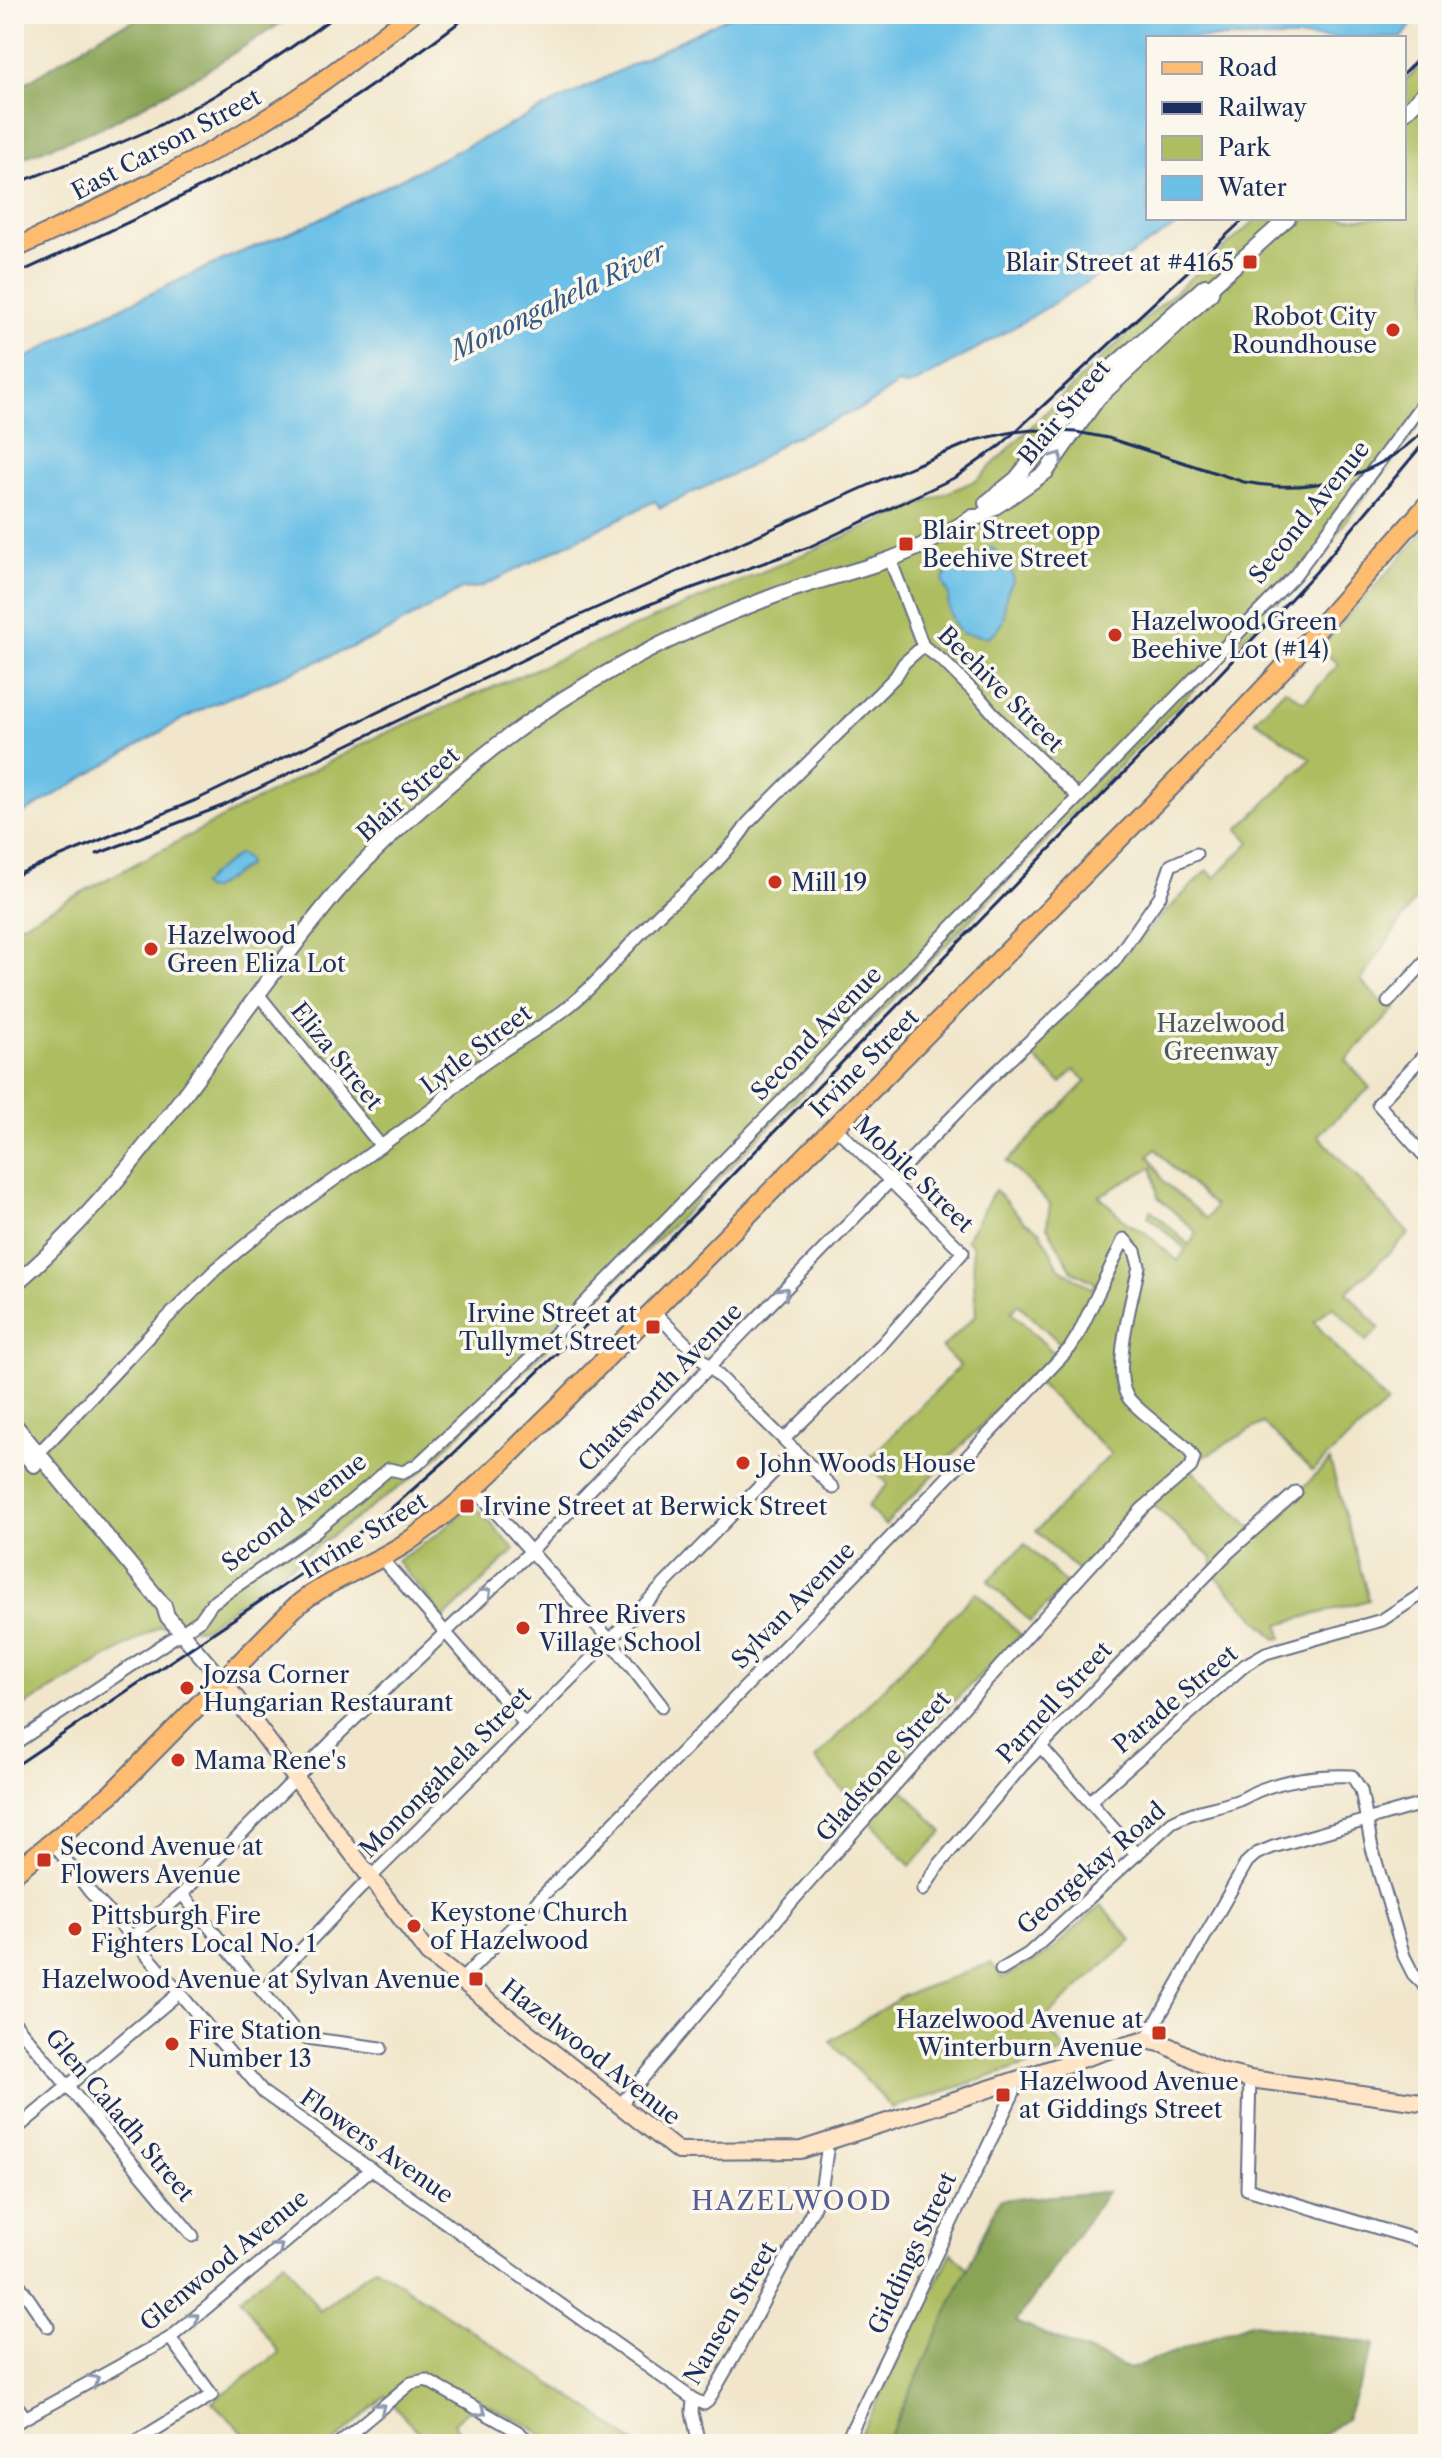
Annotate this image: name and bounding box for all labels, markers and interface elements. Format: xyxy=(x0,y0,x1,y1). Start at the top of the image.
legend xyxy=(1146,36,1406,220)
text: Road xyxy=(1218,53,1278,82)
street label: East Carson Street xyxy=(66,82,266,206)
text: Railway xyxy=(1218,93,1308,122)
text: Park xyxy=(1218,133,1271,162)
text: Water xyxy=(1217,173,1287,202)
water label: Monongahela River xyxy=(442,234,673,368)
place label: Blair Street at #4165 xyxy=(1005,248,1234,277)
marker: Blair Street at #4165 xyxy=(1241,253,1259,271)
place label: Robot City Roundhouse xyxy=(1232,302,1378,359)
marker: Robot City Roundhouse xyxy=(1384,321,1402,339)
street label: Blair Street xyxy=(1012,353,1116,470)
street label: Second Avenue xyxy=(1243,435,1375,589)
one-way arrow xyxy=(1048,452,1062,466)
place label: Blair Street opp Beehive Street xyxy=(922,516,1100,573)
marker: Blair Street opp Beehive Street xyxy=(897,535,915,553)
place label: Hazelwood Green Beehive Lot (#14) xyxy=(1131,607,1337,664)
street label: Beehive Street xyxy=(932,620,1070,758)
marker: Hazelwood Green Beehive Lot (#14) xyxy=(1106,626,1124,644)
street label: Blair Street xyxy=(351,740,466,848)
place label: Mill 19 xyxy=(791,868,867,897)
marker: Mill 19 xyxy=(766,873,784,891)
place label: Hazelwood Green Eliza Lot xyxy=(167,921,346,978)
marker: Hazelwood Green Eliza Lot xyxy=(142,940,160,958)
street label: Second Avenue xyxy=(745,960,887,1106)
street label: Eliza Street xyxy=(285,996,390,1116)
street label: Lytle Street xyxy=(415,998,538,1100)
street label: Irvine Street xyxy=(803,1002,925,1124)
park label: Hazelwood Greenway xyxy=(1156,1009,1286,1066)
street label: Mobile Street xyxy=(848,1110,980,1239)
one-way arrow xyxy=(774,1286,788,1301)
street label: Chatsworth Avenue xyxy=(572,1297,748,1477)
place label: Irvine Street at Tullymet Street xyxy=(459,1299,638,1356)
marker: Irvine Street at Tullymet Street xyxy=(644,1318,662,1336)
street label: Second Avenue xyxy=(216,1447,372,1577)
place label: John Woods House xyxy=(755,1449,976,1478)
marker: John Woods House xyxy=(734,1454,752,1472)
street label: Irvine Street xyxy=(296,1486,433,1584)
place label: Irvine Street at Berwick Street xyxy=(483,1492,828,1521)
marker: Irvine Street at Berwick Street xyxy=(458,1497,476,1515)
street label: Sylvan Avenue xyxy=(725,1536,861,1674)
one-way arrow xyxy=(478,1588,492,1602)
place label: Three Rivers Village School xyxy=(538,1600,701,1657)
marker: Three Rivers Village School xyxy=(514,1619,532,1637)
street label: Parnell Street xyxy=(990,1635,1118,1769)
street label: Parade Street xyxy=(1107,1638,1243,1759)
place label: Jozsa Corner Hungarian Restaurant xyxy=(199,1660,454,1717)
marker: Jozsa Corner Hungarian Restaurant xyxy=(178,1679,196,1697)
street label: Monongahela Street xyxy=(353,1680,537,1864)
street label: Gladstone Street xyxy=(810,1684,957,1847)
place label: Mama Rene's xyxy=(194,1746,346,1775)
marker: Mama Rene's xyxy=(169,1751,187,1769)
street label: Georgekay Road xyxy=(1011,1795,1171,1940)
place label: Second Avenue at Flowers Avenue xyxy=(60,1832,264,1889)
marker: Second Avenue at Flowers Avenue xyxy=(35,1851,53,1869)
place label: Keystone Church of Hazelwood xyxy=(430,1898,628,1955)
place label: Pittsburgh Fire Fighters Local No. 1 xyxy=(91,1901,316,1958)
marker: Keystone Church of Hazelwood xyxy=(405,1917,423,1935)
marker: Pittsburgh Fire Fighters Local No. 1 xyxy=(66,1920,84,1938)
place label: Hazelwood Avenue at Sylvan Avenue xyxy=(41,1965,460,1994)
marker: Hazelwood Avenue at Sylvan Avenue xyxy=(467,1970,485,1988)
street label: Hazelwood Avenue xyxy=(495,1973,687,2131)
place label: Hazelwood Avenue at Winterburn Avenue xyxy=(896,2005,1144,2062)
place label: Fire Station Number 13 xyxy=(188,2016,322,2073)
street label: Glen Caladh Street xyxy=(39,2023,201,2208)
marker: Hazelwood Avenue at Winterburn Avenue xyxy=(1150,2024,1168,2042)
marker: Fire Station Number 13 xyxy=(163,2035,181,2053)
place label: Hazelwood Avenue at Giddings Street xyxy=(1019,2067,1239,2124)
street label: Flowers Avenue xyxy=(295,2082,459,2210)
marker: Hazelwood Avenue at Giddings Street xyxy=(994,2086,1012,2104)
street label: Giddings Street xyxy=(862,2167,962,2339)
street label: Glenwood Avenue xyxy=(134,2183,314,2337)
district label: HAZELWOOD xyxy=(691,2185,893,2217)
street label: Nansen Street xyxy=(677,2236,783,2390)
one-way arrow xyxy=(269,2243,284,2258)
one-way arrow xyxy=(185,2313,199,2328)
one-way arrow xyxy=(85,2374,100,2389)
one-way arrow xyxy=(473,2401,487,2416)
one-way arrow xyxy=(371,2403,385,2418)

